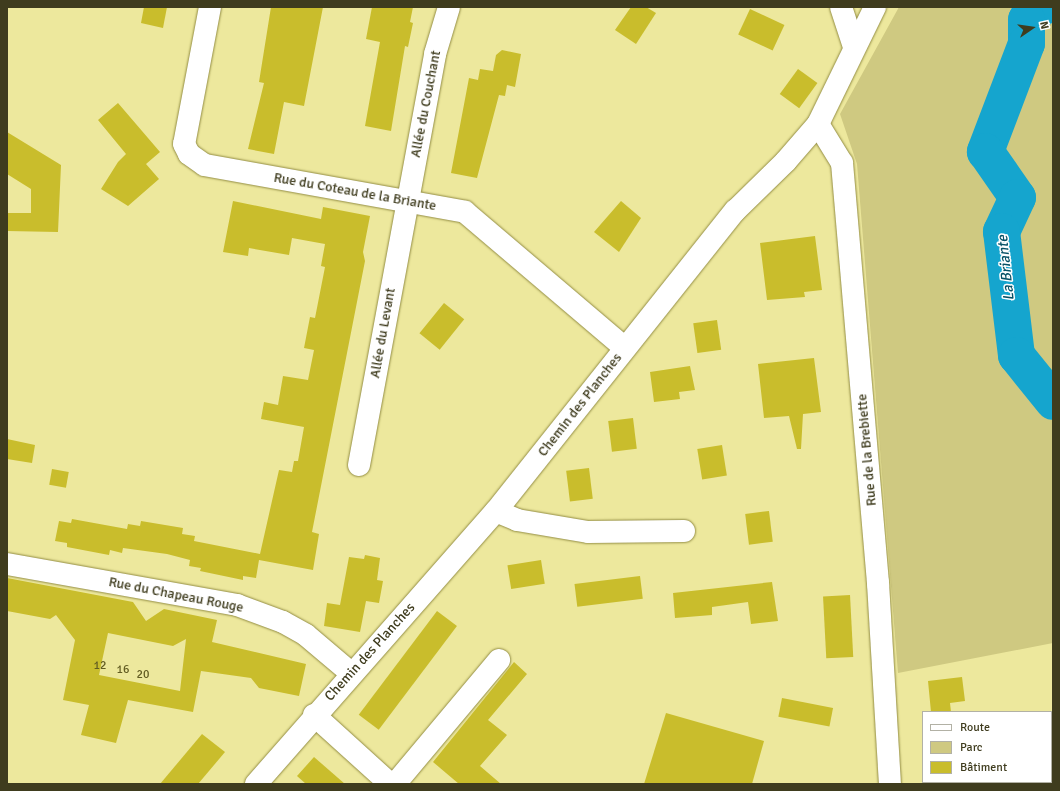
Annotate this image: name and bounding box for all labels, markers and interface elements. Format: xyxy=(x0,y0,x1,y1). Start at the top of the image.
north arrow xyxy=(1012,8,1052,48)
text: N xyxy=(1037,20,1051,30)
street label: Allée du Couchant xyxy=(407,49,445,159)
street label: Rue du Coteau de la Briante xyxy=(272,169,438,215)
water label: La Briante xyxy=(994,234,1018,302)
street label: Allée du Levant xyxy=(367,287,399,379)
street label: Chemin des Planches xyxy=(534,350,626,460)
street label: Rue de la Brebiette xyxy=(854,393,880,507)
street label: Rue du Chapeau Rouge xyxy=(107,574,245,616)
street label: Chemin des Planches xyxy=(321,599,419,705)
house number: 12 xyxy=(94,659,106,673)
house number: 16 xyxy=(117,663,129,677)
house number: 20 xyxy=(137,668,149,682)
legend xyxy=(922,711,1052,783)
text: Route xyxy=(960,720,990,735)
text: Parc xyxy=(960,740,982,755)
text: Bâtiment xyxy=(960,760,1007,775)

